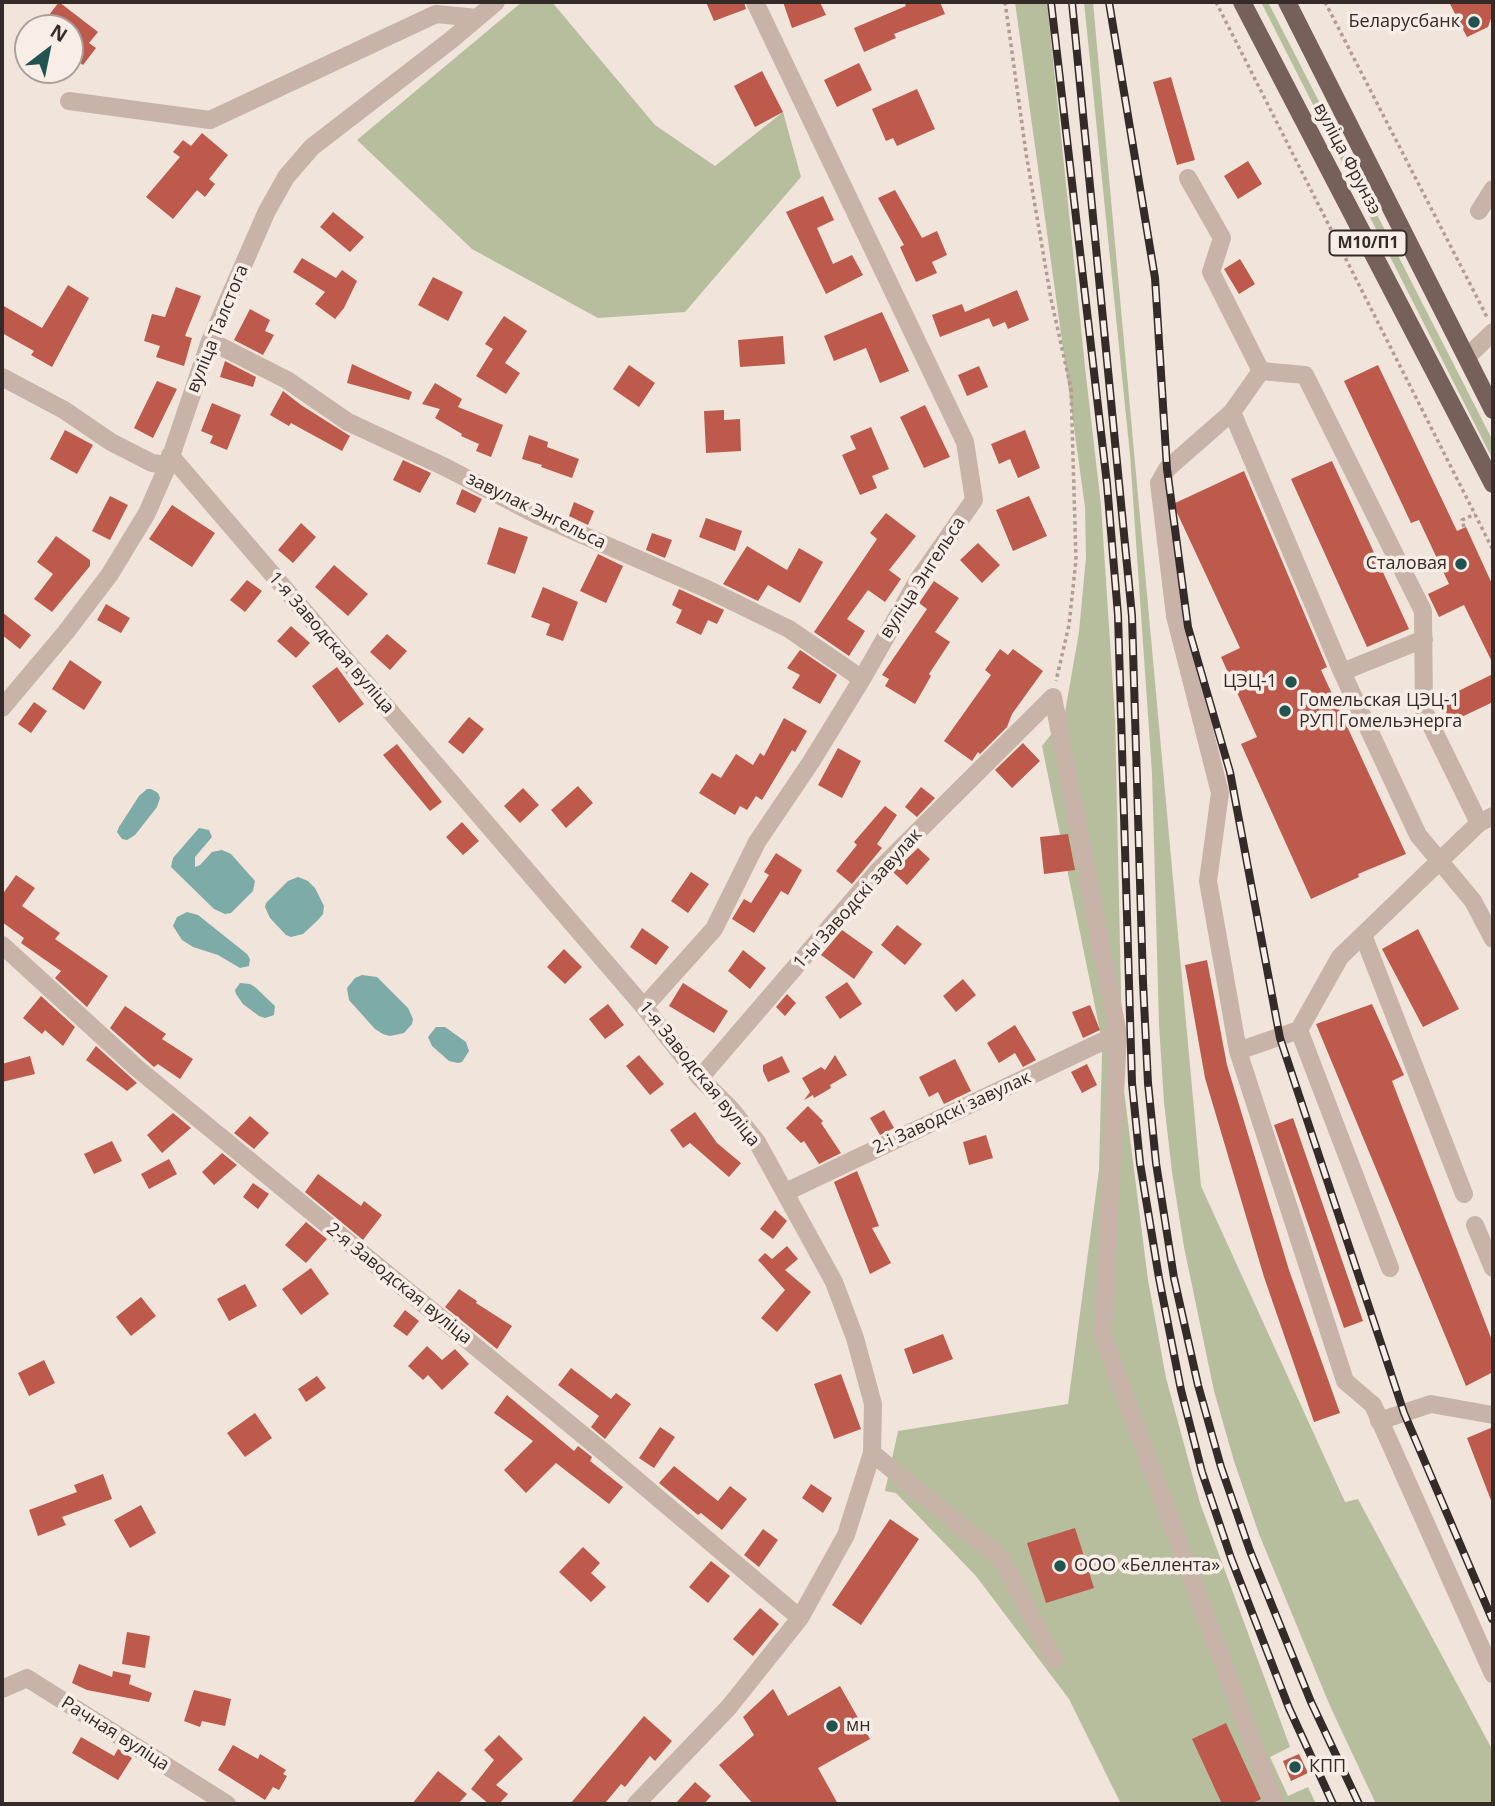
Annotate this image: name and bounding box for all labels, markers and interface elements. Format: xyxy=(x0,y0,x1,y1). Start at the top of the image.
place label: Беларусбанк xyxy=(1349,11,1460,33)
north arrow xyxy=(14,14,84,84)
marker: Беларусбанк xyxy=(1466,14,1482,30)
text: N xyxy=(46,18,73,48)
street label: вуліца Фрунзэ xyxy=(1308,99,1386,219)
road number: М10/П1 xyxy=(1330,230,1406,256)
street label: вуліца Талстога xyxy=(183,262,253,396)
street label: завулак Энгельса xyxy=(463,468,609,554)
street label: вуліца Энгельса xyxy=(876,513,970,643)
place label: Сталовая xyxy=(1366,553,1447,575)
marker: Сталовая xyxy=(1453,556,1469,572)
street label: 1-я Заводская вуліца xyxy=(264,568,398,718)
place label: ЦЭЦ-1 xyxy=(1223,671,1277,693)
marker: ЦЭЦ-1 xyxy=(1283,674,1299,690)
place label: Гомельская ЦЭЦ-1 РУП Гомельэнерга xyxy=(1299,690,1462,732)
marker: Гомельская ЦЭЦ-1 РУП Гомельэнерга xyxy=(1277,703,1293,719)
street label: 1-ы Заводскі завулак xyxy=(789,824,927,974)
street label: 1-я Заводская вуліца xyxy=(634,997,764,1151)
street label: 2-і Заводскі завулак xyxy=(869,1067,1035,1159)
street label: 2-я Заводская вуліца xyxy=(322,1219,476,1349)
place label: ООО «Беллента» xyxy=(1074,1555,1220,1577)
marker: ООО «Беллента» xyxy=(1052,1558,1068,1574)
street label: Рачная вуліца xyxy=(57,1692,173,1776)
place label: мн xyxy=(846,1715,871,1737)
marker: мн xyxy=(824,1718,840,1734)
place label: КПП xyxy=(1309,1756,1346,1778)
marker: КПП xyxy=(1287,1759,1303,1775)

